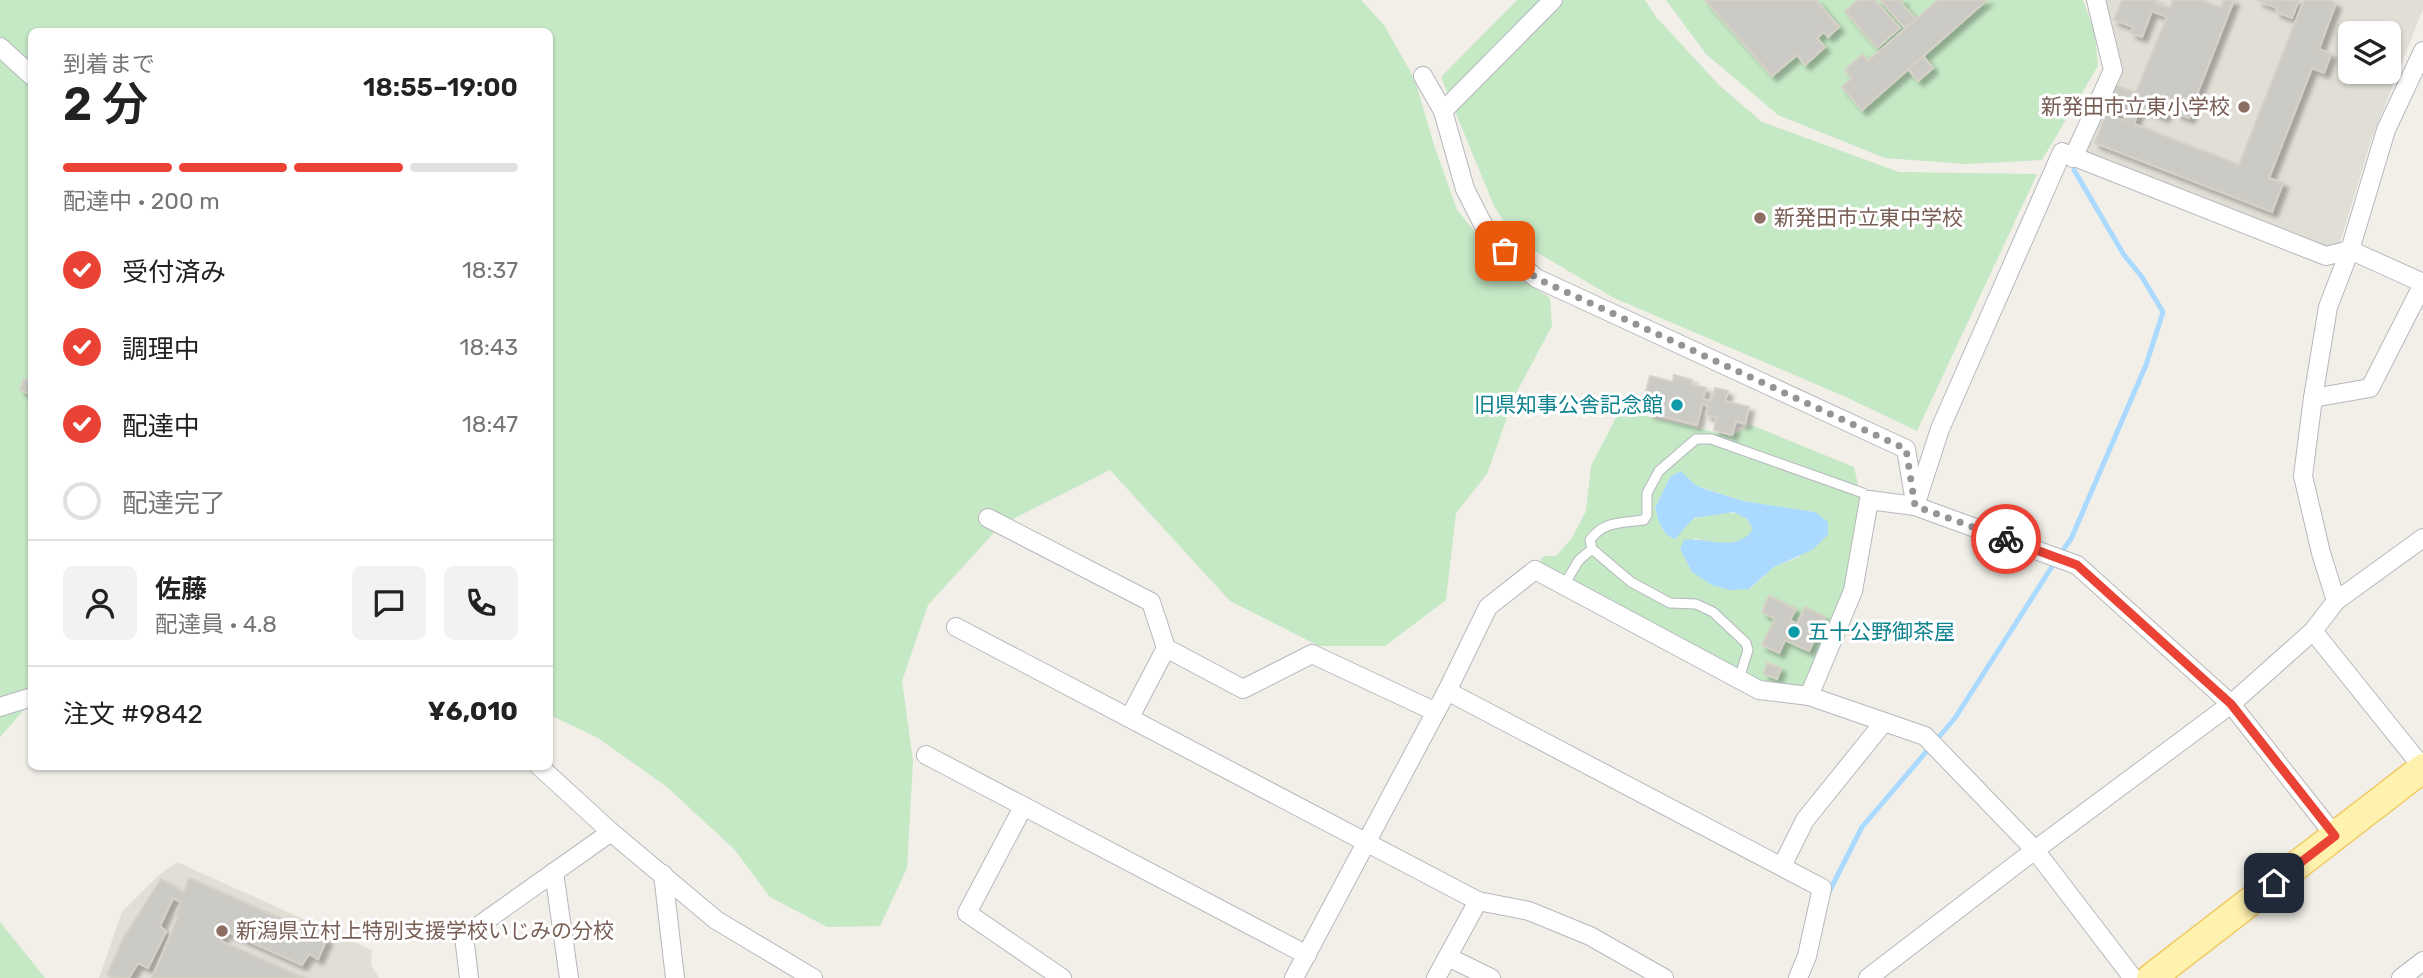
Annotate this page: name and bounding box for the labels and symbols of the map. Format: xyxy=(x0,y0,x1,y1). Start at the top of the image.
place label: 新発田市立東小学校 xyxy=(2041,94,2230,119)
marker: 新発田市立東小学校 xyxy=(2236,99,2252,115)
place label: 新発田市立東中学校 xyxy=(1774,205,1963,230)
marker: 新発田市立東中学校 xyxy=(1752,210,1768,226)
pin xyxy=(1475,221,1535,281)
place label: 旧県知事公舎記念館 xyxy=(1474,392,1663,417)
marker: 旧県知事公舎記念館 xyxy=(1669,397,1685,413)
courier xyxy=(1971,504,2041,574)
place label: 五十公野御茶屋 xyxy=(1808,619,1955,644)
marker: 五十公野御茶屋 xyxy=(1786,624,1802,640)
pin xyxy=(2244,853,2304,913)
place label: 新潟県立村上特別支援学校いじみの分校 xyxy=(236,918,614,943)
marker: 新潟県立村上特別支援学校いじみの分校 xyxy=(214,923,230,939)

